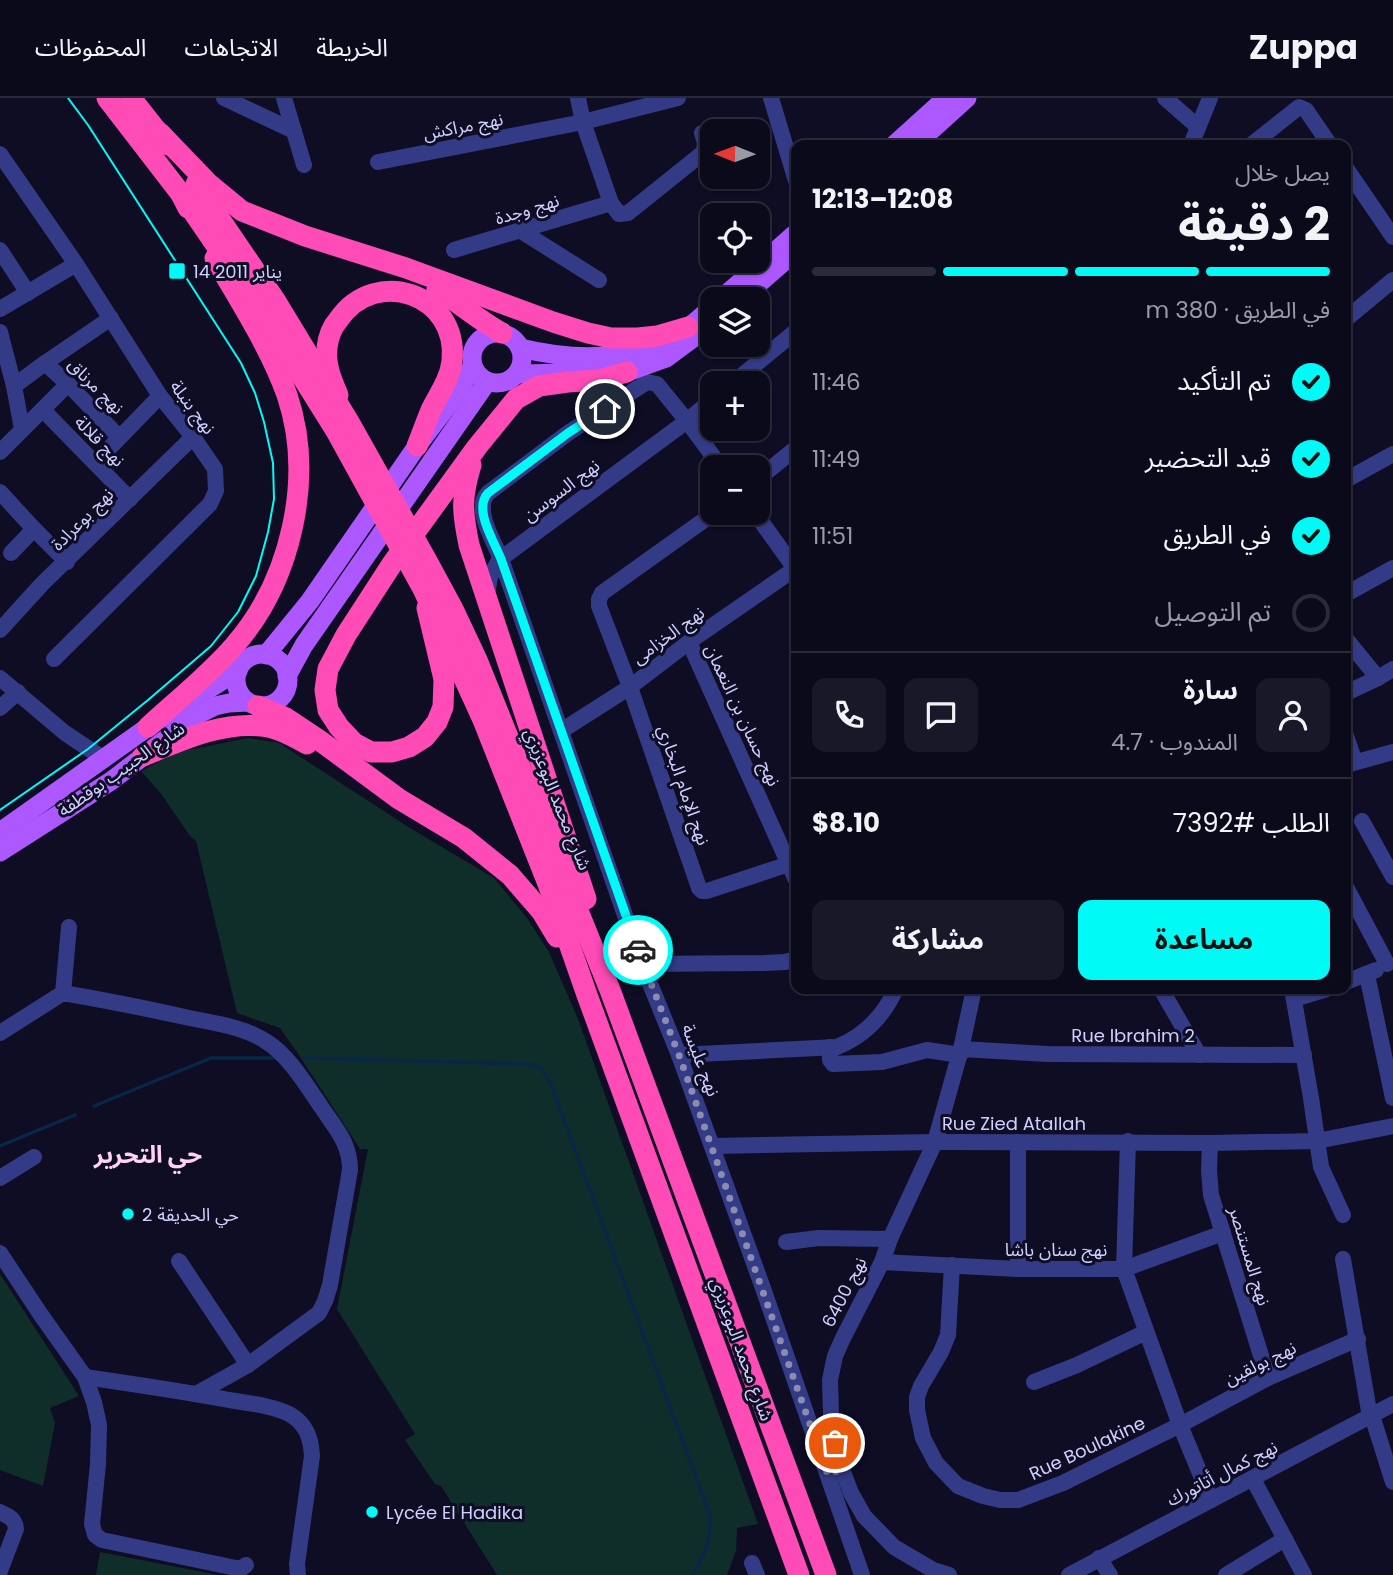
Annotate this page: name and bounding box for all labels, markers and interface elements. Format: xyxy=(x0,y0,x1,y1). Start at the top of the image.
text: Zuppa xyxy=(1249,24,1358,71)
text: المحفوظات xyxy=(35,31,146,64)
text: الاتجاهات xyxy=(184,31,278,64)
text: الخريطة xyxy=(316,31,388,64)
street label: نهج مراكش xyxy=(421,106,505,147)
north arrow xyxy=(700,119,770,189)
map controls xyxy=(700,119,770,525)
text: يصل خلال xyxy=(1235,157,1330,189)
text: 12:08–12:13 xyxy=(812,181,953,217)
street label: نهج وجدة xyxy=(492,187,562,232)
text: 2 دقيقة xyxy=(1178,192,1330,256)
button: locate xyxy=(700,203,770,273)
place label: 14 يناير 2011 xyxy=(193,259,282,284)
marker: 14 يناير 2011 xyxy=(167,261,187,281)
button: layers xyxy=(700,287,770,357)
text: في الطريق · 380 m xyxy=(1145,294,1330,326)
street label: نهج مرناق xyxy=(62,352,130,420)
text: تم التأكيد xyxy=(1177,363,1271,399)
icon: check xyxy=(1292,363,1330,401)
text: 11:46 xyxy=(812,366,861,398)
button: + xyxy=(700,371,770,441)
street label: نهج بنبلة xyxy=(164,375,222,440)
pin xyxy=(575,379,635,439)
icon: home xyxy=(586,390,624,428)
street label: نهج قلالة xyxy=(69,410,131,473)
text: قيد التحضير xyxy=(1145,440,1271,476)
icon: check xyxy=(1292,440,1330,478)
text: 11:49 xyxy=(812,443,861,475)
street label: نهج السوسن xyxy=(517,453,605,528)
button: − xyxy=(700,455,770,525)
street label: نهج بوعرادة xyxy=(45,482,120,557)
text: في الطريق xyxy=(1164,517,1271,553)
icon: check xyxy=(1292,517,1330,555)
text: 11:51 xyxy=(812,520,853,552)
text: تم التوصيل xyxy=(1155,594,1271,630)
street label: نهج الخزامى xyxy=(626,600,710,671)
street label: نهج حسان بن النعمان xyxy=(698,640,787,790)
text: سارة xyxy=(1183,672,1238,708)
button: phone xyxy=(812,678,886,752)
button: chat xyxy=(904,678,978,752)
button: person xyxy=(1256,678,1330,752)
street label: شارع الحبيب بوقطفة xyxy=(53,716,191,824)
street label: نهج الإمام البخاري xyxy=(650,722,716,849)
street label: شارع محمد البوعزيزي xyxy=(516,724,598,874)
text: المندوب · 4.7 xyxy=(1111,726,1238,758)
text: $8.10 xyxy=(812,805,880,841)
text: الطلب #7392 xyxy=(1173,805,1330,841)
button: مشاركة xyxy=(812,900,1064,980)
button: مساعدة xyxy=(1078,900,1330,980)
courier xyxy=(603,915,673,985)
icon: car xyxy=(619,931,657,969)
street label: نهج عليسة xyxy=(675,1020,726,1100)
street label: Rue Ibrahim 2 xyxy=(1071,1023,1195,1048)
street label: Rue Zied Atallah xyxy=(942,1111,1086,1136)
district label: حي التحرير xyxy=(93,1138,202,1174)
place label: حي الحديقة 2 xyxy=(142,1202,239,1228)
street label: نهج المستنصر xyxy=(1222,1203,1277,1309)
marker: حي الحديقة 2 xyxy=(120,1206,136,1222)
street label: نهج سنان باشا xyxy=(1005,1237,1107,1263)
street label: نهج 6400 xyxy=(816,1253,873,1332)
street label: شارع محمد البوعزيزي xyxy=(703,1274,780,1425)
street label: نهج بولقين xyxy=(1220,1335,1301,1392)
street label: Rue Boulakine xyxy=(1025,1410,1149,1486)
pin xyxy=(805,1413,865,1473)
icon: bag xyxy=(816,1424,854,1462)
street label: نهج كمال أتاتورك xyxy=(1162,1434,1282,1513)
place label: Lycée El Hadika xyxy=(386,1500,523,1525)
marker: Lycée El Hadika xyxy=(364,1504,380,1520)

